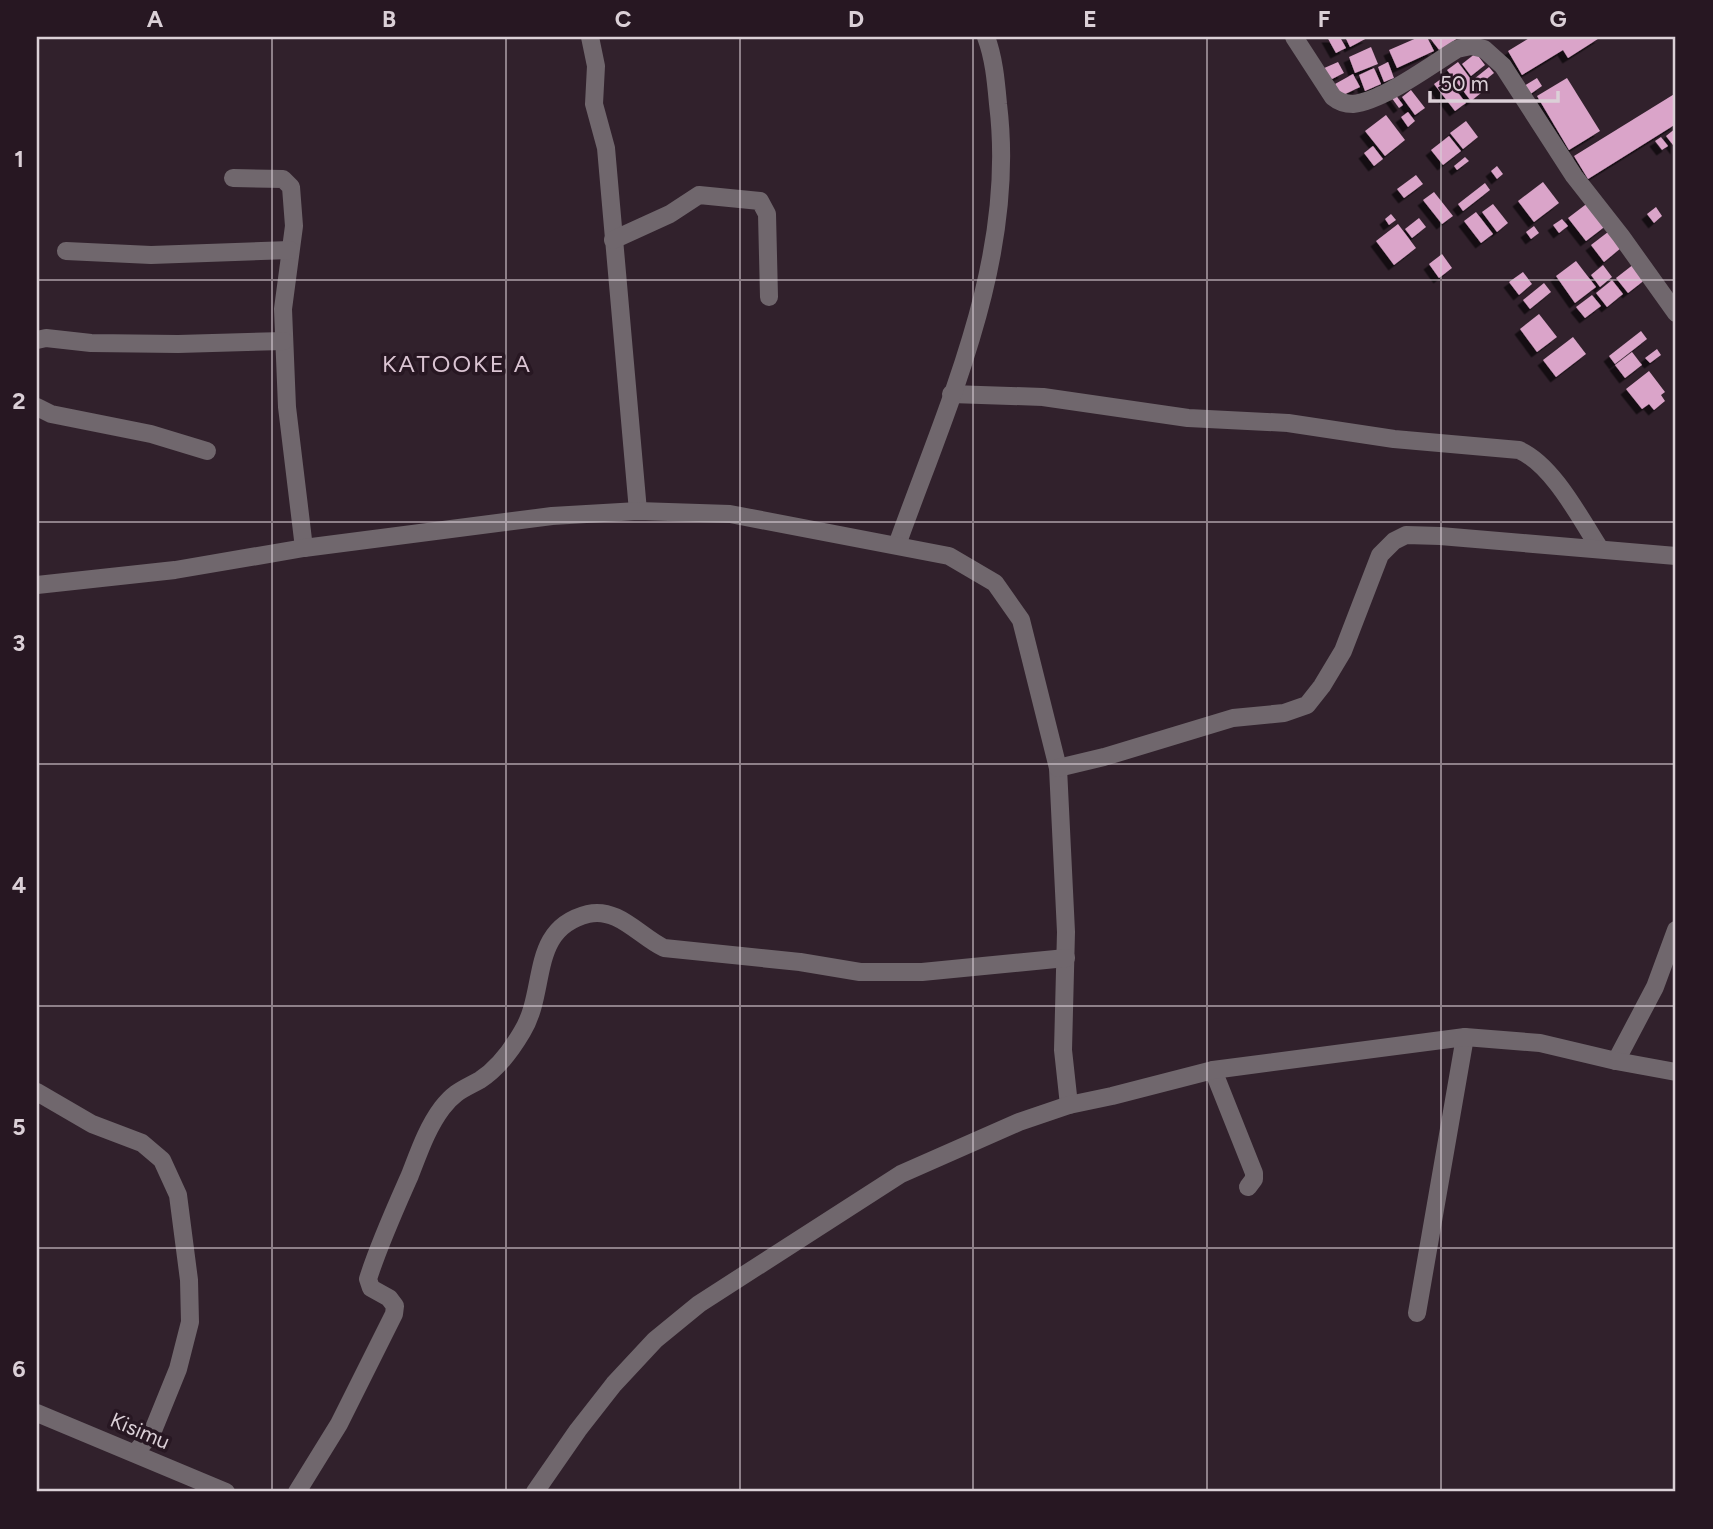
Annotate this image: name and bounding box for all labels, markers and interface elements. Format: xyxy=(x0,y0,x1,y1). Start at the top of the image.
text: A xyxy=(147,5,164,33)
text: B xyxy=(382,5,396,33)
text: C xyxy=(615,5,632,33)
text: D xyxy=(848,5,864,33)
text: E xyxy=(1083,5,1097,33)
text: F xyxy=(1318,5,1331,33)
text: G xyxy=(1549,5,1567,33)
scale bar xyxy=(1430,60,1557,104)
text: 50 m xyxy=(1440,71,1489,96)
text: 1 xyxy=(14,145,24,173)
district label: KATOOKE A xyxy=(382,349,532,378)
text: 2 xyxy=(12,387,26,415)
text: 3 xyxy=(13,629,25,657)
text: 4 xyxy=(12,871,26,899)
text: 5 xyxy=(12,1113,26,1141)
text: 6 xyxy=(12,1355,26,1383)
street label: Kisimu xyxy=(107,1407,174,1454)

